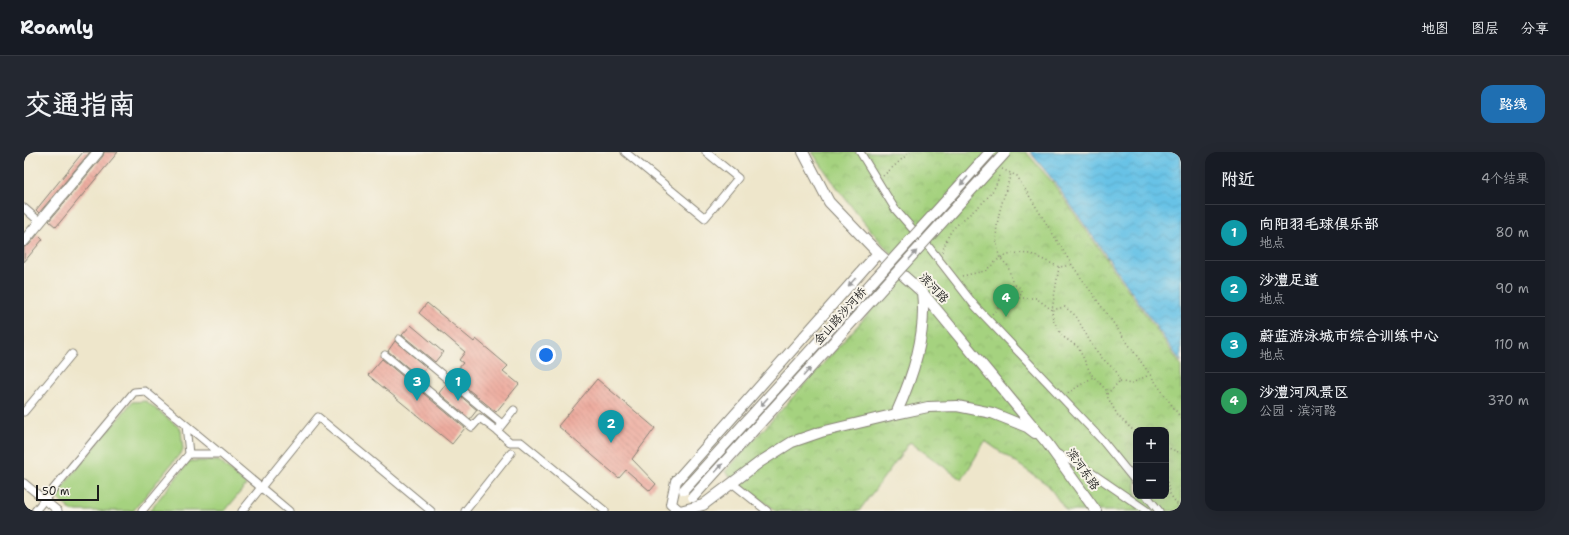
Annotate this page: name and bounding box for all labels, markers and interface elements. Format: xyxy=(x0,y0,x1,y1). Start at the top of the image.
text: Roamly xyxy=(20,15,94,40)
text: 地图 xyxy=(1421,19,1449,37)
text: 图层 xyxy=(1471,19,1499,37)
text: 分享 xyxy=(1521,19,1549,37)
text: 交通指南 xyxy=(24,85,136,123)
button: 路线 xyxy=(1481,85,1545,123)
text: 附近 xyxy=(1221,168,1255,190)
text: 4个结果 xyxy=(1481,170,1529,187)
one-way arrow xyxy=(959,176,969,186)
text: 向阳羽毛球俱乐部 xyxy=(1259,214,1379,234)
text: 1 xyxy=(1231,224,1237,241)
text: 80 m xyxy=(1495,224,1529,241)
text: 地点 xyxy=(1259,234,1285,251)
one-way arrow xyxy=(909,250,918,260)
street label: 滨河路 xyxy=(916,269,952,307)
text: 沙澧足道 xyxy=(1259,270,1319,290)
one-way arrow xyxy=(848,277,857,287)
text: 2 xyxy=(1229,280,1239,297)
text: 90 m xyxy=(1495,280,1529,297)
street label: 金山路沙河桥 xyxy=(810,283,871,348)
pin: 4 xyxy=(993,284,1019,317)
text: 地点 xyxy=(1259,290,1285,307)
text: 蔚蓝游泳城市综合训练中心 xyxy=(1259,326,1439,346)
text: 3 xyxy=(1229,336,1239,353)
text: 110 m xyxy=(1494,336,1529,353)
your location xyxy=(536,345,556,365)
text: 地点 xyxy=(1259,346,1285,363)
one-way arrow xyxy=(802,367,811,376)
pin: 3 xyxy=(404,368,430,401)
pin: 1 xyxy=(445,368,471,401)
text: 沙澧河风景区 xyxy=(1259,382,1349,402)
text: 4 xyxy=(1229,392,1239,409)
text: 370 m xyxy=(1487,392,1529,409)
one-way arrow xyxy=(759,397,769,407)
text: 公园 · 滨河路 xyxy=(1259,402,1337,419)
pin: 2 xyxy=(598,410,624,443)
map controls xyxy=(1133,427,1169,499)
button: + xyxy=(1133,427,1169,463)
street label: 滨河东路 xyxy=(1063,445,1103,493)
one-way arrow xyxy=(715,463,724,473)
button: − xyxy=(1133,463,1169,499)
scale bar xyxy=(36,483,99,502)
text: 50 m xyxy=(42,484,70,499)

